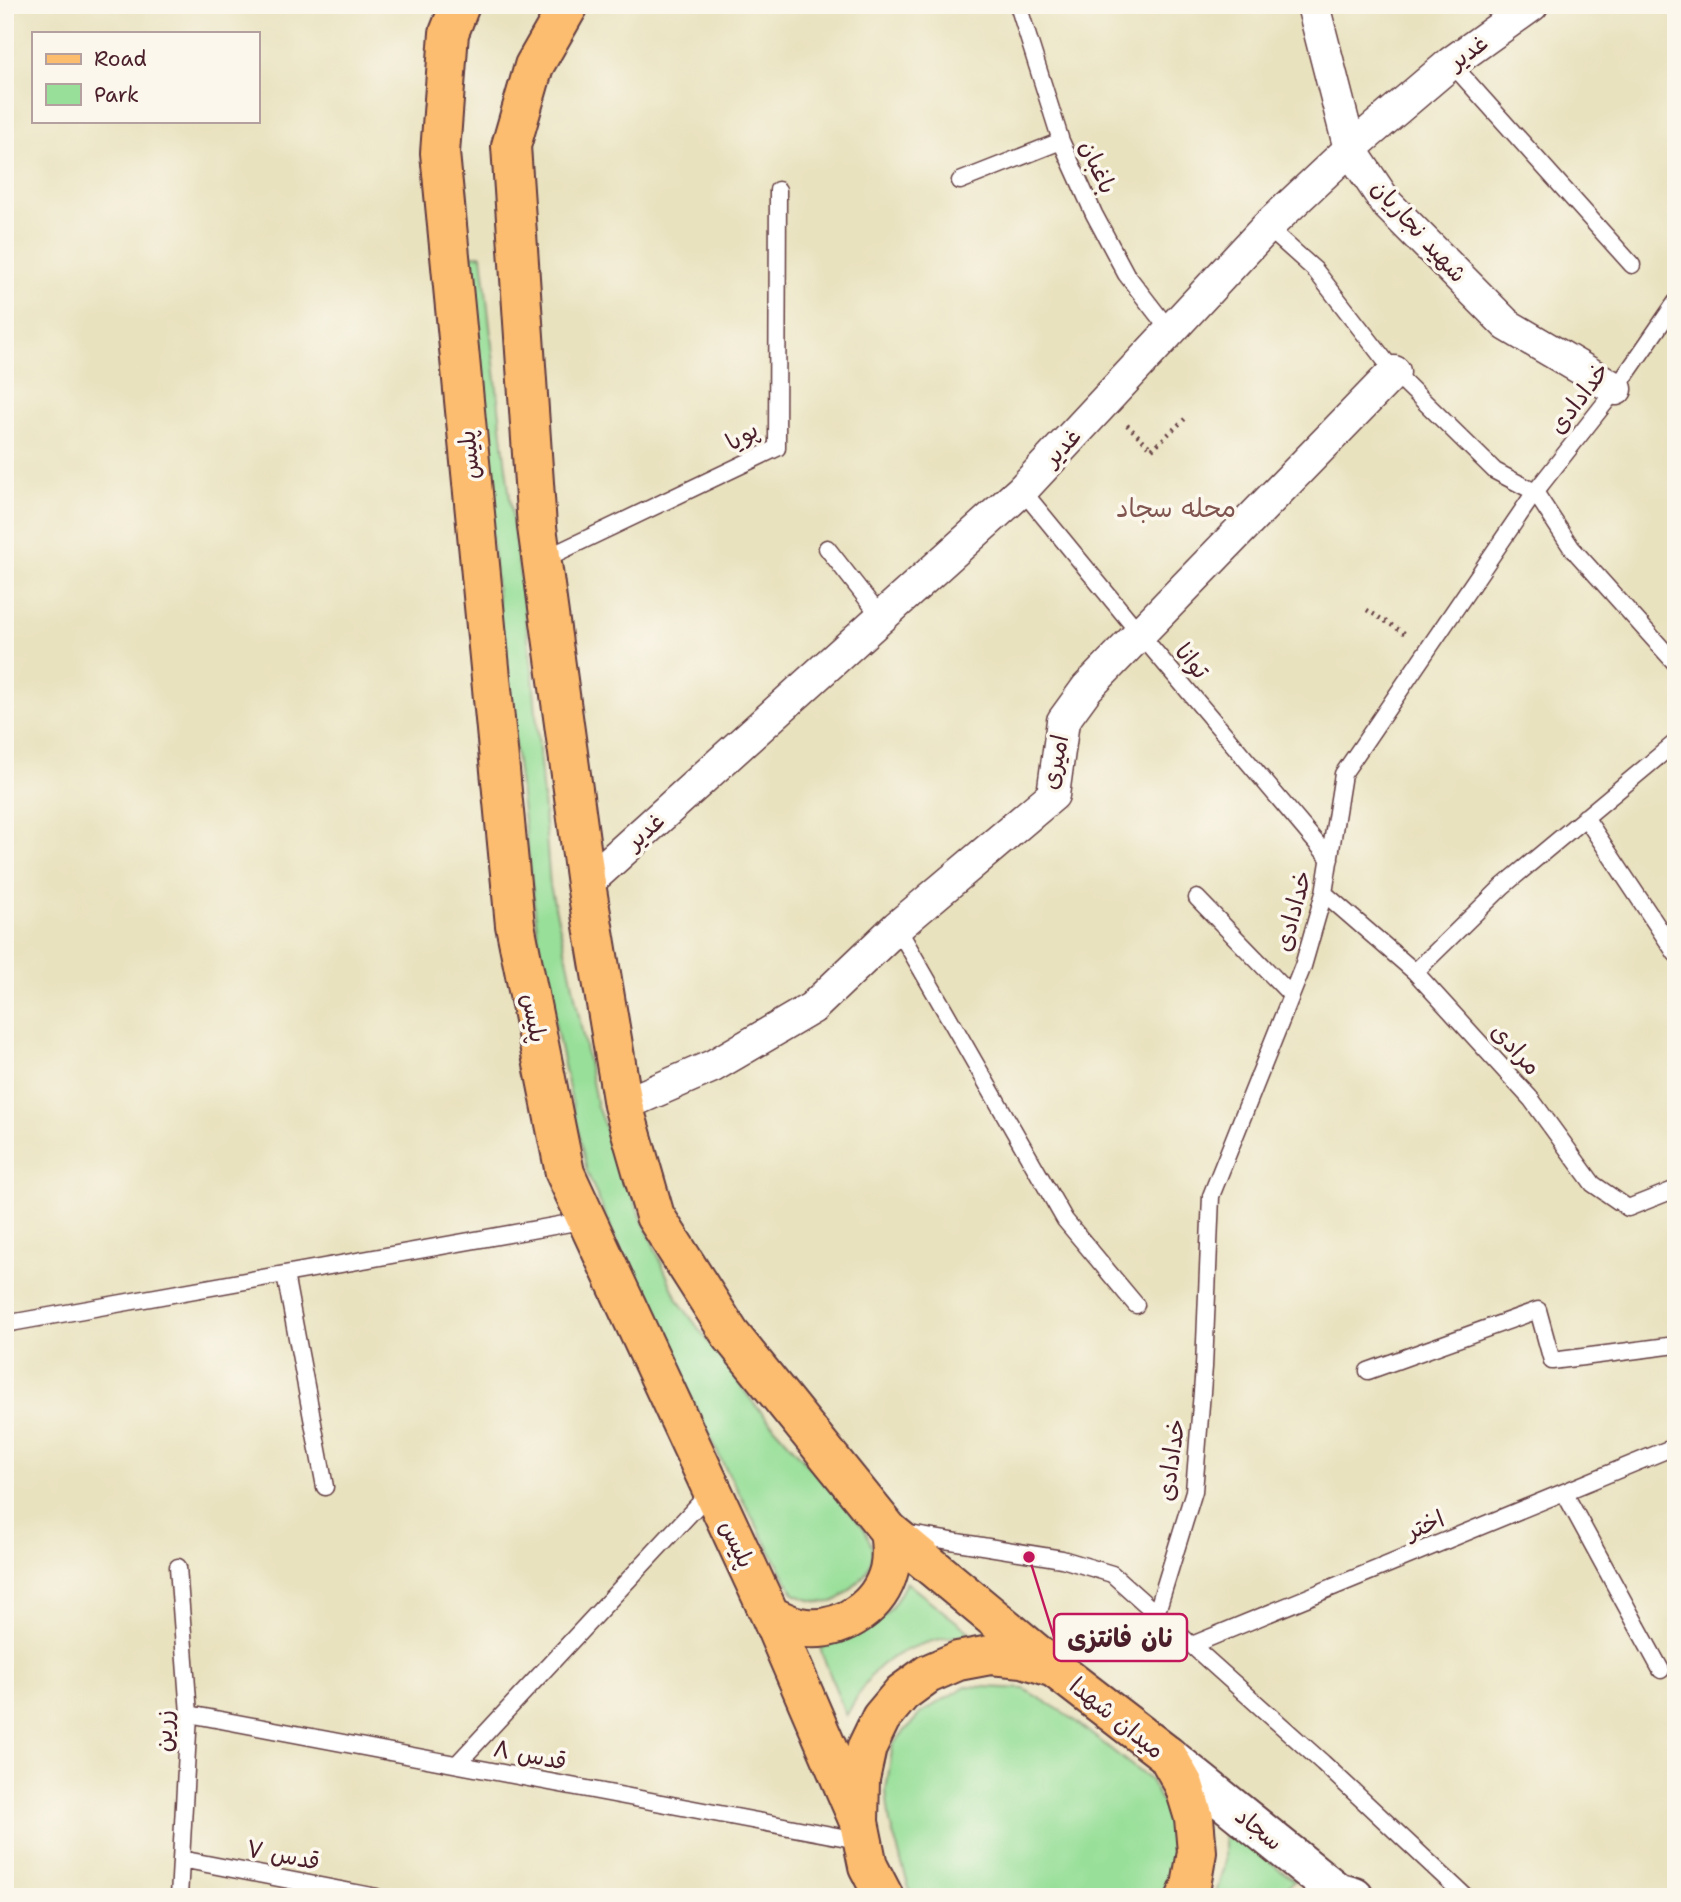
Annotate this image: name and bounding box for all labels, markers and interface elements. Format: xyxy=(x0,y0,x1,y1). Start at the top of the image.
street label: غدیر xyxy=(1440,27,1494,78)
legend xyxy=(32,32,259,122)
text: Road xyxy=(94,45,147,73)
text: Park xyxy=(94,81,139,109)
street label: باغبان xyxy=(1072,135,1124,199)
street label: شهید نجاریان xyxy=(1364,173,1474,289)
street label: خدادادی xyxy=(1541,355,1617,441)
street label: پویا xyxy=(720,414,764,458)
street label: غدیر xyxy=(1035,421,1088,475)
street label: پلیس xyxy=(451,429,487,481)
district label: محله سجاد xyxy=(1116,490,1236,525)
street label: توانا xyxy=(1168,636,1217,686)
street label: امیری xyxy=(1034,732,1076,792)
street label: غدیر xyxy=(617,805,671,858)
street label: خدادادی xyxy=(1267,867,1319,955)
street label: پلیس xyxy=(514,991,554,1045)
street label: مرادی xyxy=(1484,1016,1548,1082)
street label: خدادادی xyxy=(1149,1417,1193,1503)
street label: اختر xyxy=(1399,1503,1449,1548)
street label: پلیس xyxy=(712,1515,762,1573)
callout: نان فانتزی xyxy=(1054,1614,1187,1661)
text: نان فانتزی xyxy=(1067,1620,1173,1655)
street label: میدان شهدا xyxy=(1063,1670,1171,1766)
street label: زرین xyxy=(148,1709,180,1753)
street label: قدس ۸ xyxy=(491,1732,569,1778)
street label: سجاد xyxy=(1229,1800,1289,1858)
street label: قدس ۷ xyxy=(243,1832,323,1878)

